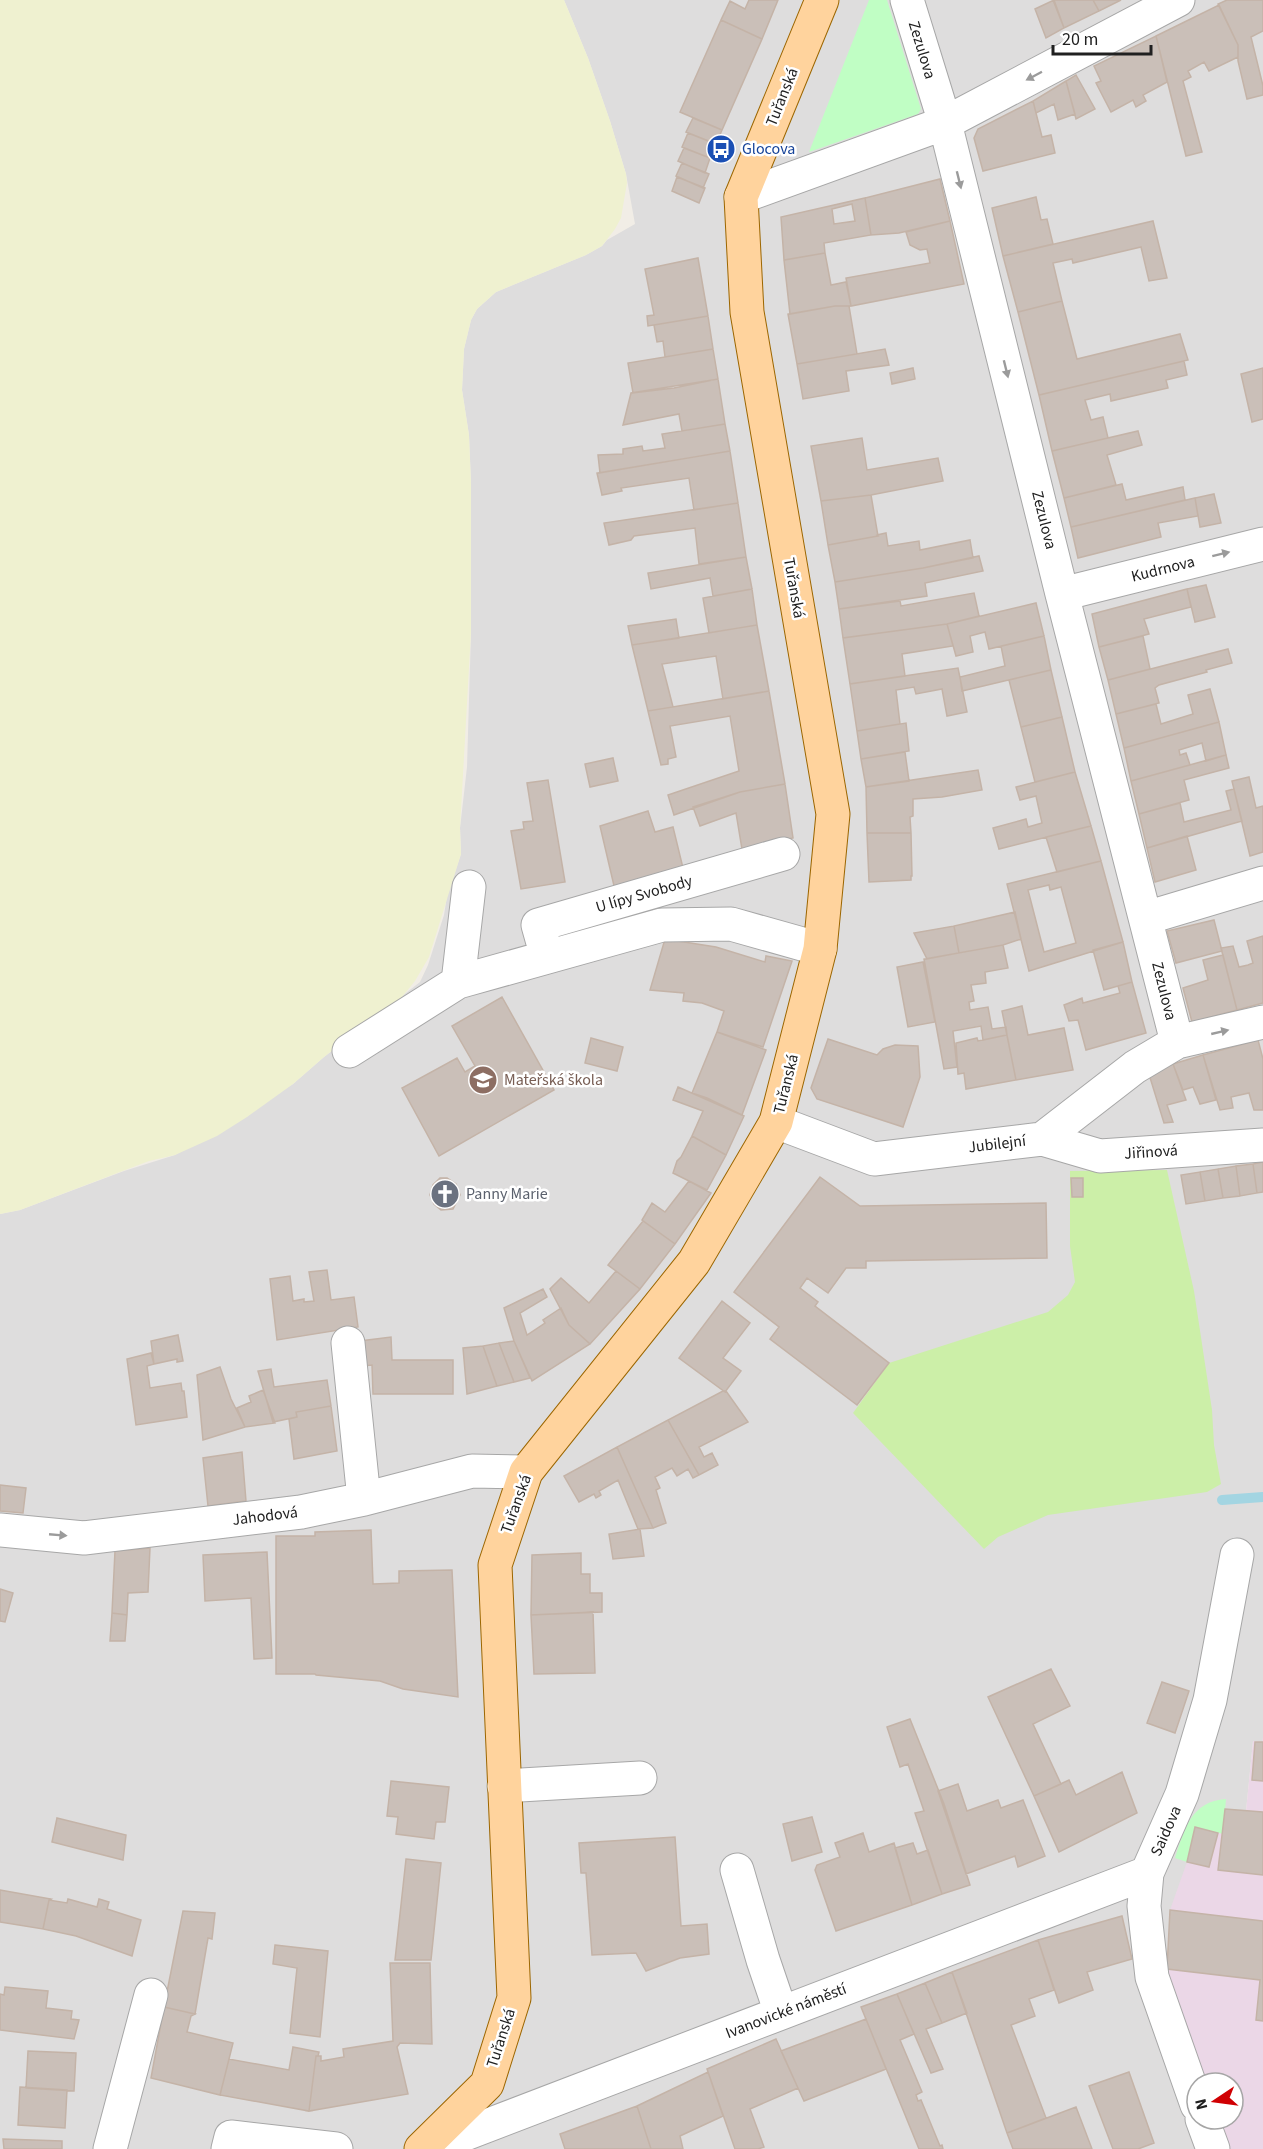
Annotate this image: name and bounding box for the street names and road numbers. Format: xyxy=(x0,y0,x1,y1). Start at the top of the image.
street label: Zezulova xyxy=(903,18,941,82)
street label: Tuřanská xyxy=(760,65,804,129)
street label: Zezulova xyxy=(1026,488,1062,552)
street label: Kudrnova xyxy=(1129,550,1197,588)
street label: Tuřanská xyxy=(778,556,810,620)
street label: U lípy Svobody xyxy=(593,870,695,918)
street label: Zezulova xyxy=(1146,959,1182,1023)
street label: Tuřanská xyxy=(768,1052,804,1116)
street label: Jubilejní xyxy=(967,1129,1028,1158)
street label: Jiřinová xyxy=(1123,1139,1179,1165)
street label: Tuřanská xyxy=(495,1472,537,1536)
street label: Jahodová xyxy=(231,1501,299,1531)
street label: Saidova xyxy=(1145,1802,1187,1860)
street label: Ivanovické náměstí xyxy=(722,1977,851,2044)
street label: Tuřanská xyxy=(481,2006,521,2070)

